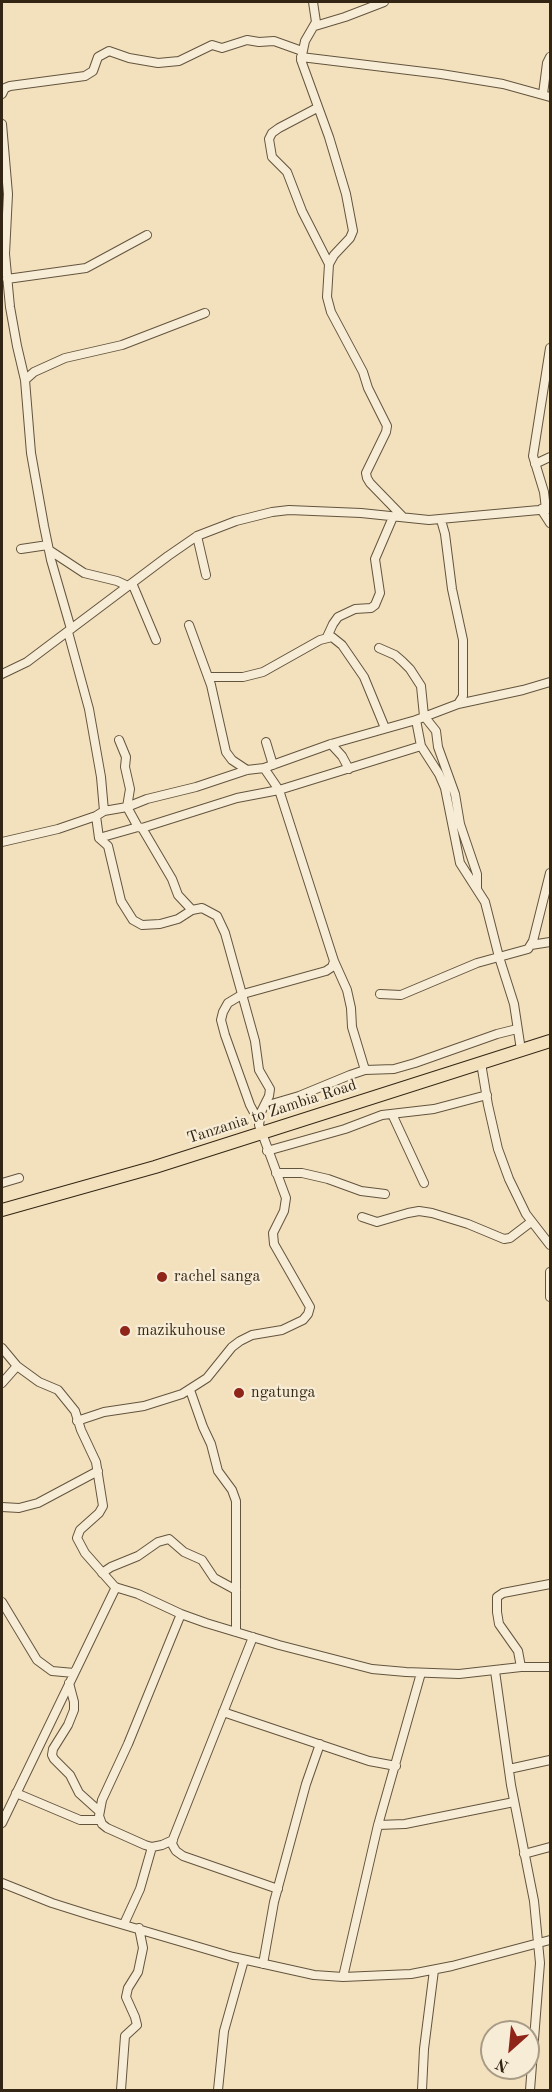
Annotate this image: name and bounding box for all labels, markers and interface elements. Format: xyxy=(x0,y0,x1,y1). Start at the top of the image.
street label: Tanzania to Zambia Road xyxy=(185,1076,359,1148)
place label: rachel sanga xyxy=(174,1267,260,1287)
marker: rachel sanga xyxy=(155,1270,169,1284)
place label: mazikuhouse xyxy=(137,1321,225,1341)
marker: mazikuhouse xyxy=(118,1324,132,1338)
place label: ngatunga xyxy=(251,1383,316,1403)
marker: ngatunga xyxy=(232,1386,246,1400)
north arrow xyxy=(480,2020,540,2080)
text: N xyxy=(494,2054,512,2074)

